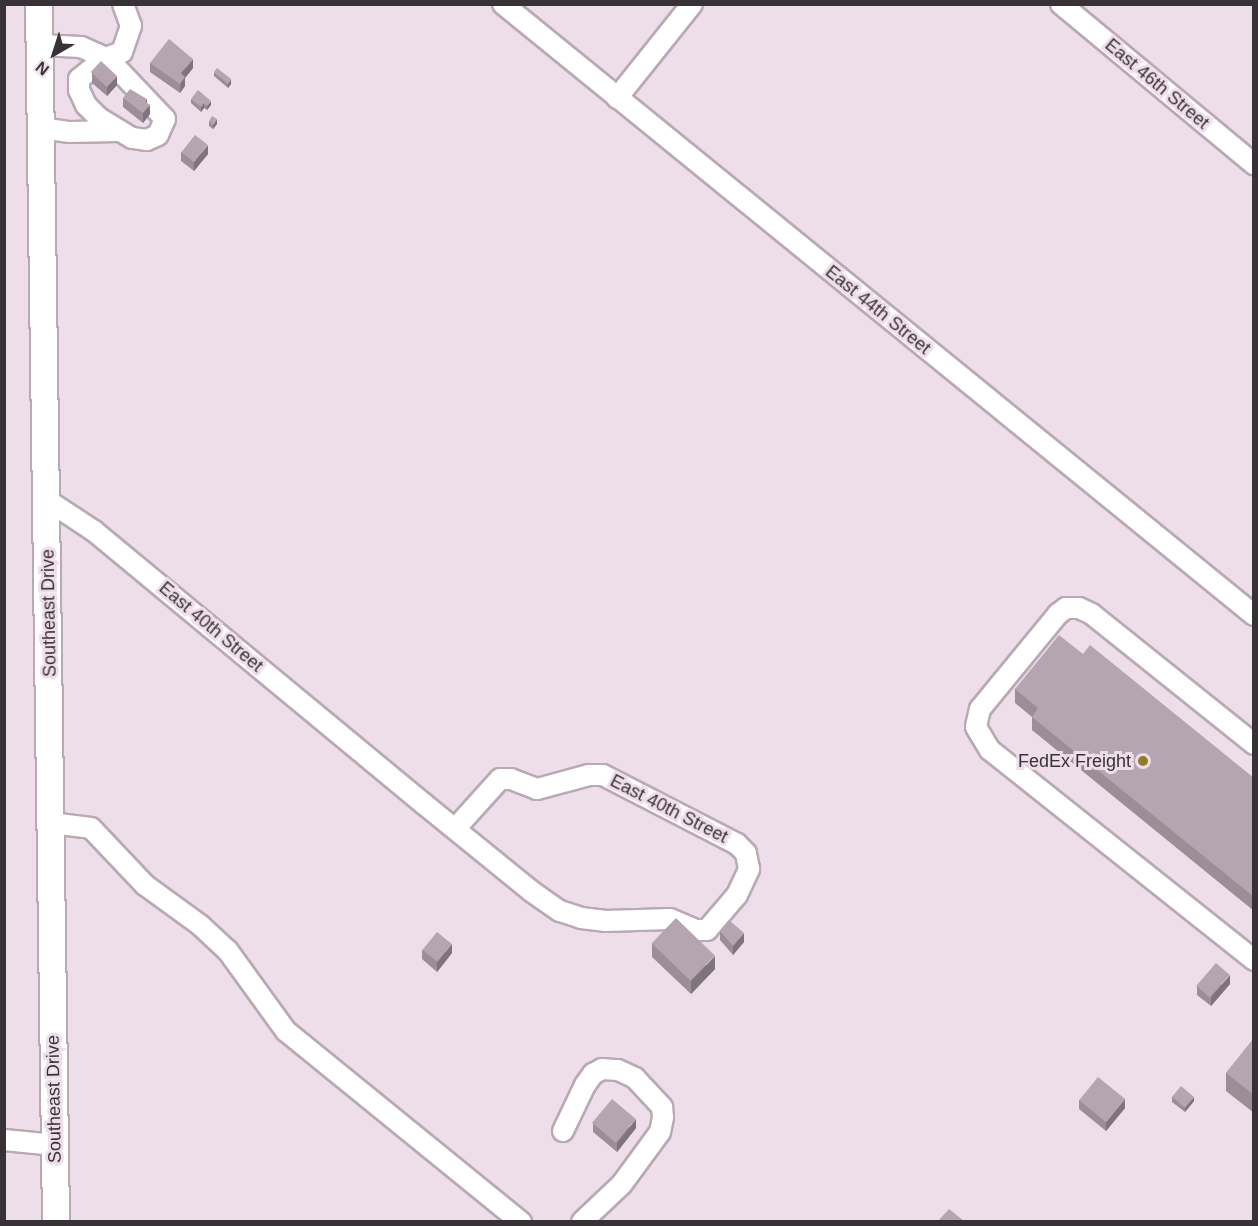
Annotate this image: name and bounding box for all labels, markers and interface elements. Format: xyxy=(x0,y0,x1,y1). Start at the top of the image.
north arrow xyxy=(24,24,84,84)
street label: East 46th Street xyxy=(1101,34,1213,134)
text: N xyxy=(33,58,52,79)
street label: East 44th Street xyxy=(821,261,935,359)
street label: Southeast Drive xyxy=(37,549,61,677)
street label: East 40th Street xyxy=(155,577,267,677)
place label: FedEx Freight xyxy=(1018,750,1131,772)
marker: FedEx Freight xyxy=(1136,754,1150,768)
street label: East 40th Street xyxy=(607,770,731,848)
street label: Southeast Drive xyxy=(42,1035,66,1163)

